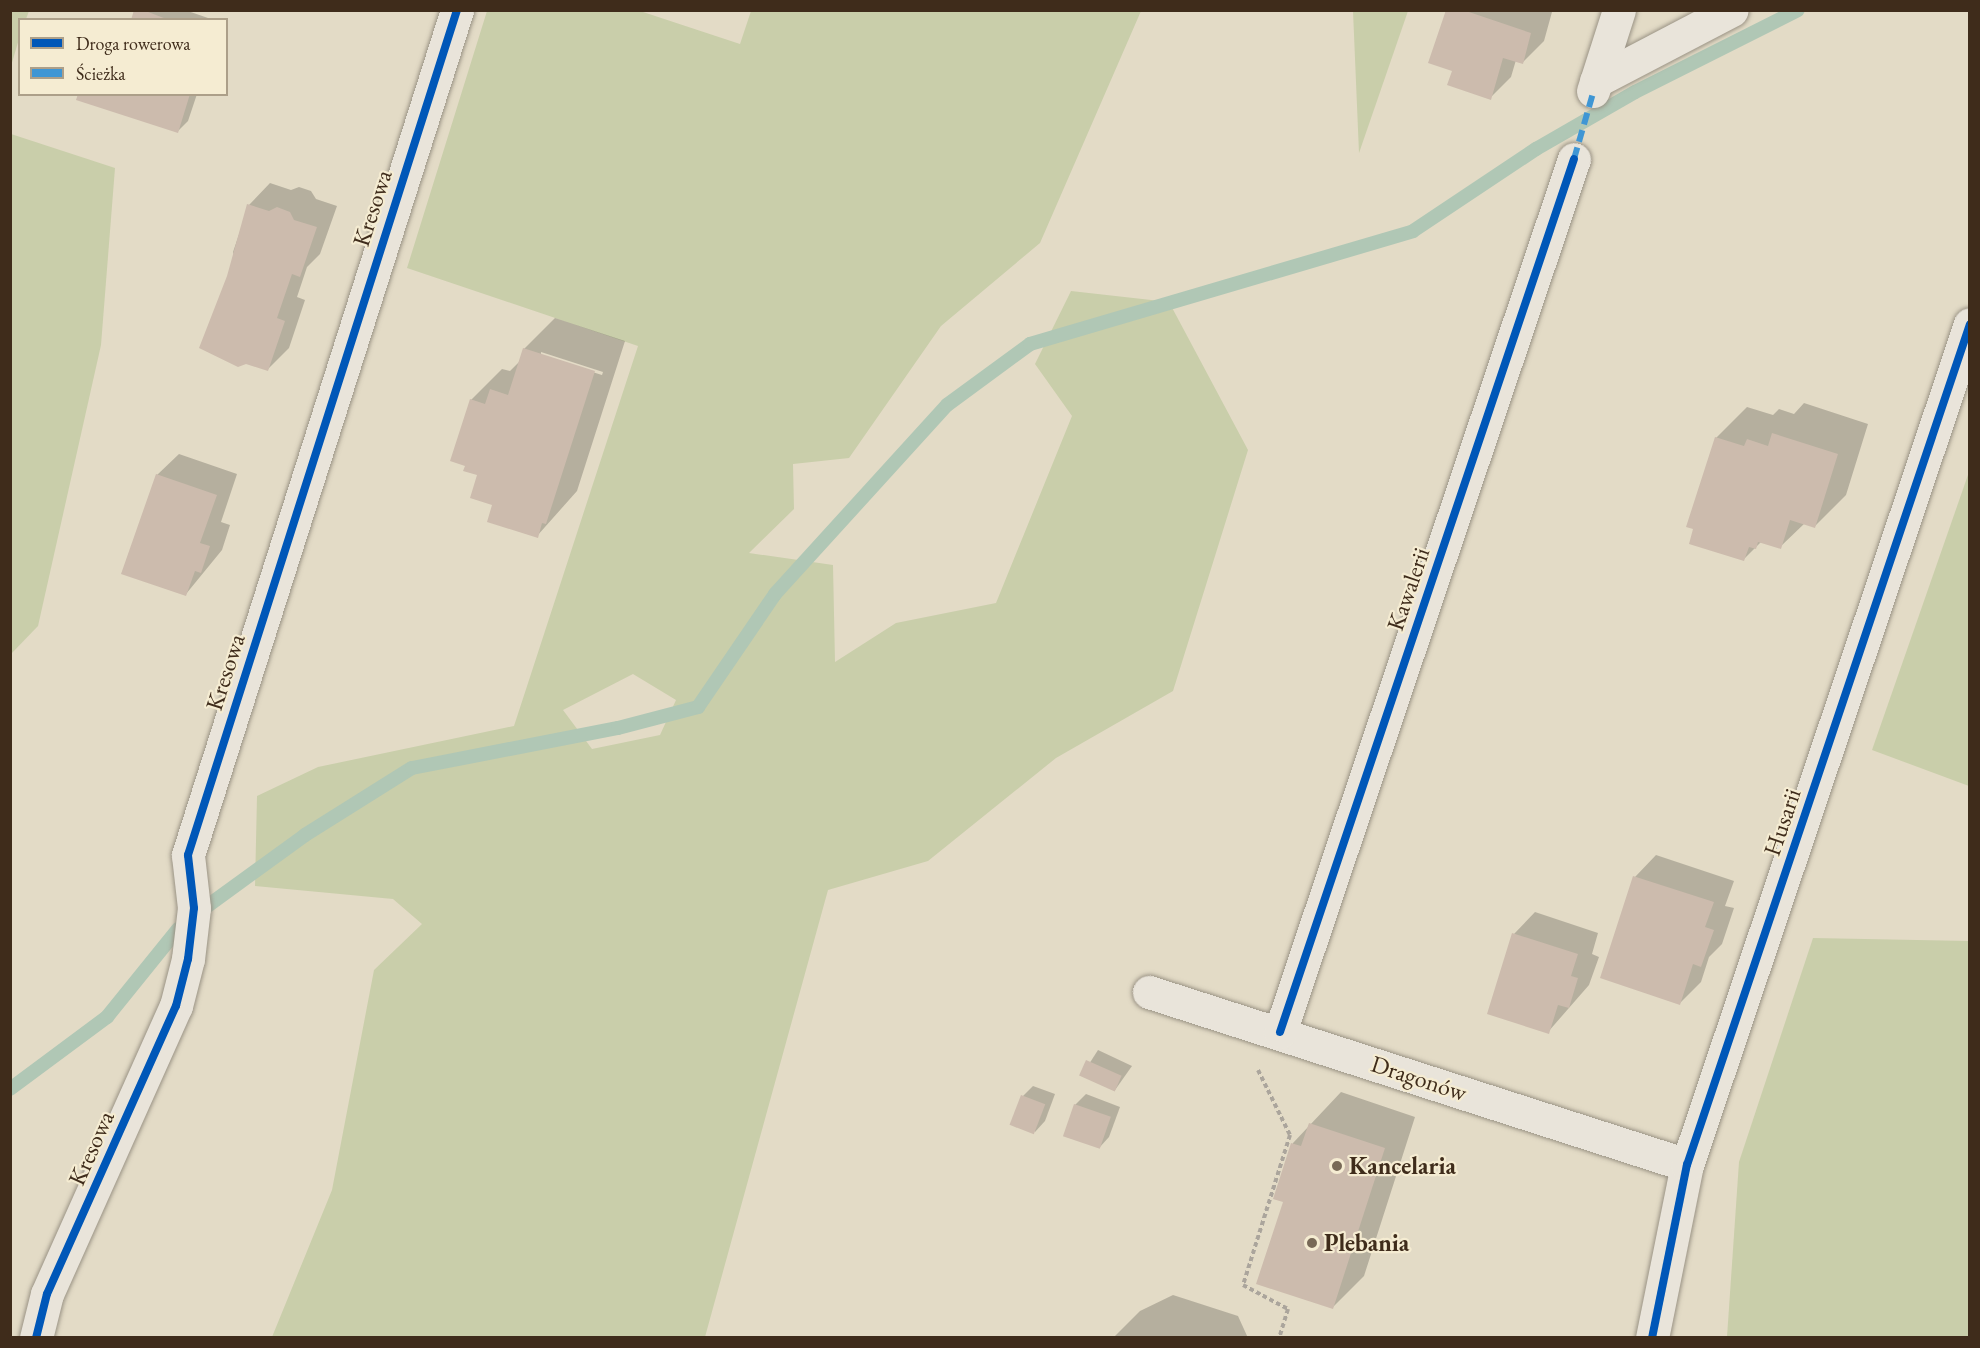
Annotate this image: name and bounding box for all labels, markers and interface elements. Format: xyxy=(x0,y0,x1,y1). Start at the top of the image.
legend xyxy=(18,18,228,96)
text: Droga rowerowa xyxy=(76,32,191,55)
text: Ścieżka xyxy=(76,62,126,85)
street label: Kresowa xyxy=(346,166,398,250)
street label: Kawalerii xyxy=(1380,544,1436,634)
street label: Kresowa xyxy=(199,630,251,714)
street label: Husarii xyxy=(1757,785,1807,859)
street label: Dragonów xyxy=(1368,1049,1470,1107)
street label: Kresowa xyxy=(62,1106,120,1190)
place label: Kancelaria xyxy=(1349,1152,1456,1180)
marker: Kancelaria xyxy=(1330,1159,1344,1173)
place label: Plebania xyxy=(1324,1229,1409,1257)
marker: Plebania xyxy=(1305,1236,1319,1250)

